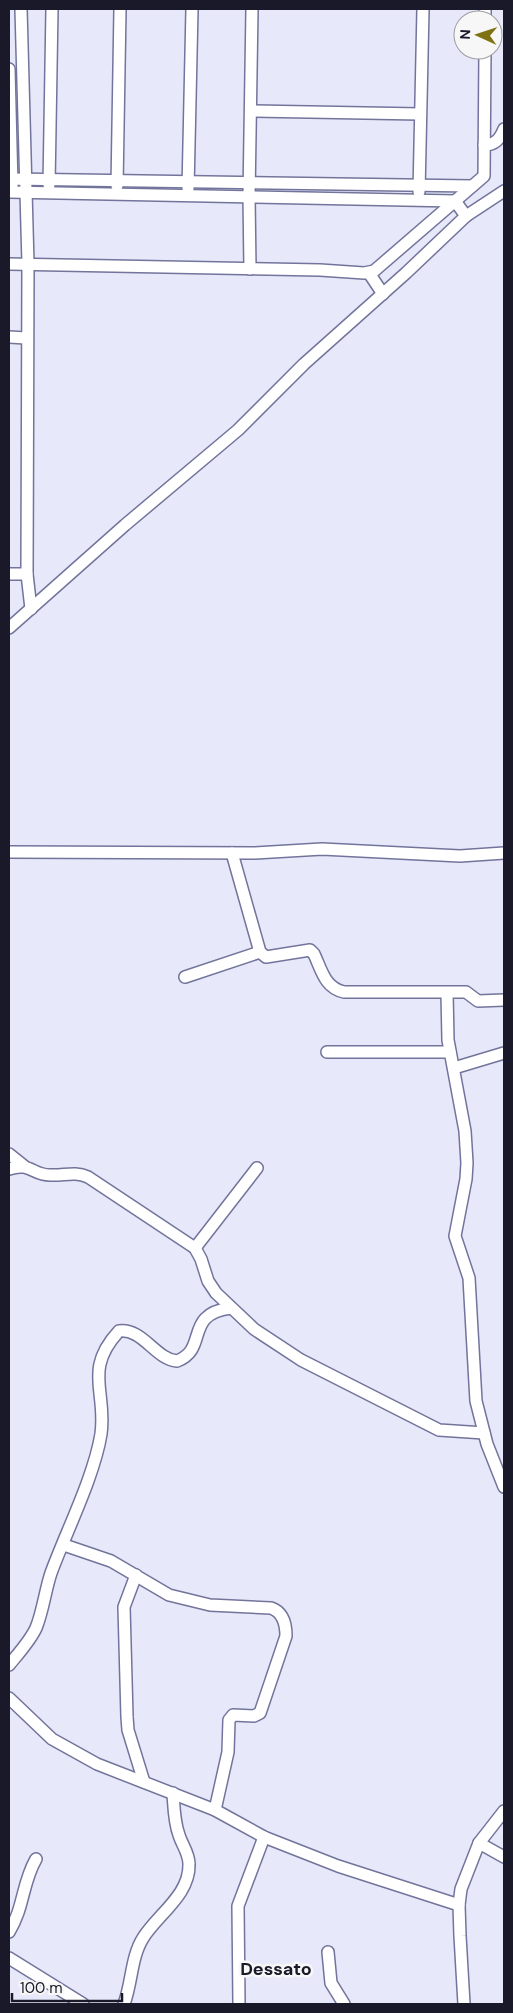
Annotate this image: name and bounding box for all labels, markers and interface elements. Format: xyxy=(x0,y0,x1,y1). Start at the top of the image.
north arrow xyxy=(453,10,503,60)
text: N xyxy=(456,29,474,40)
district label: Dessato xyxy=(240,1957,312,1981)
scale bar xyxy=(12,1970,122,2002)
text: 100 m xyxy=(20,1978,63,1998)

